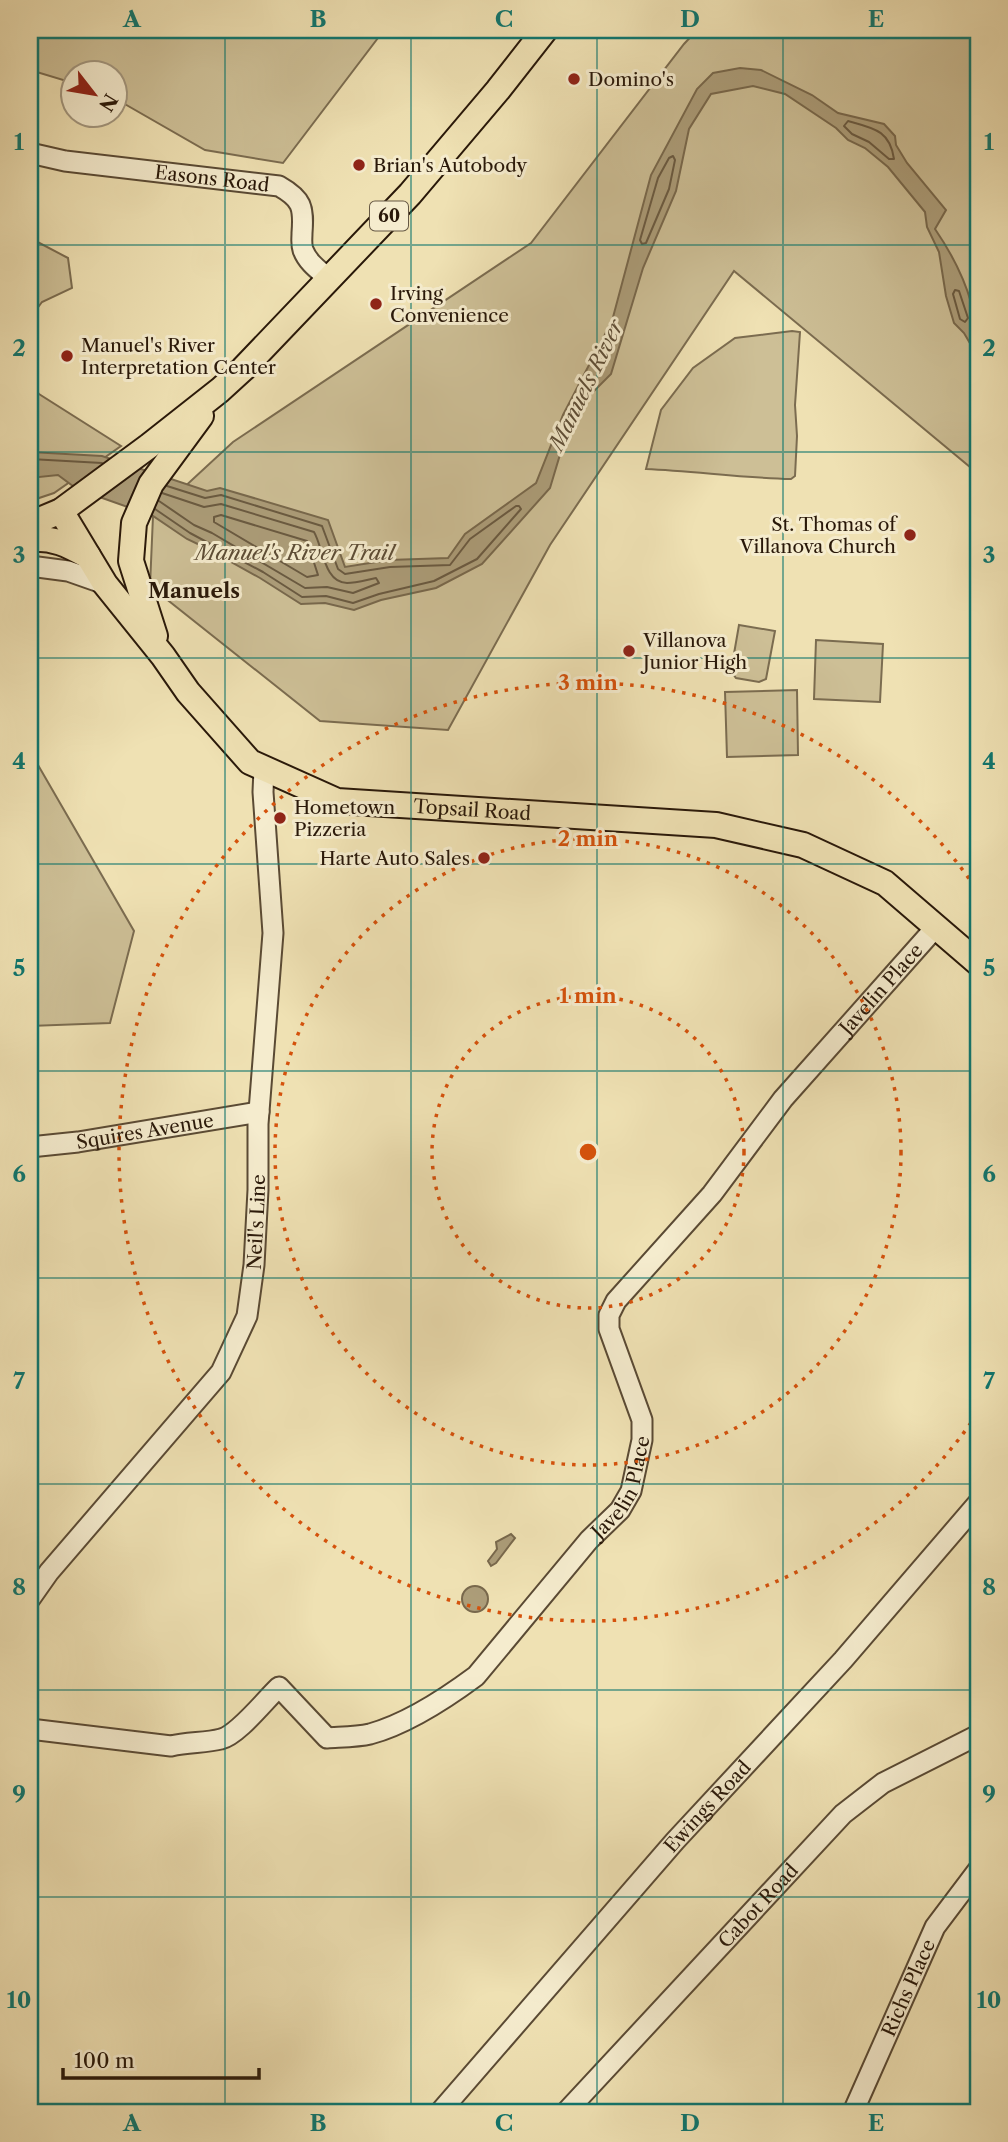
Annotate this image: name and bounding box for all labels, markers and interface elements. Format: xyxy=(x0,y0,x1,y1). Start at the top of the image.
text: A xyxy=(122,5,142,33)
text: B xyxy=(309,5,327,33)
text: C xyxy=(495,5,513,33)
text: D xyxy=(680,5,700,33)
text: E xyxy=(868,5,884,33)
north arrow xyxy=(60,60,130,130)
place label: Domino's xyxy=(588,68,674,91)
marker: Domino's xyxy=(566,71,582,87)
text: N xyxy=(94,89,122,115)
text: 1 xyxy=(14,128,25,156)
text: 1 xyxy=(984,128,995,156)
place label: Brian's Autobody xyxy=(373,154,528,177)
marker: Brian's Autobody xyxy=(351,157,367,173)
street label: Easons Road xyxy=(153,160,271,196)
road number: 60 xyxy=(370,202,408,230)
place label: Irving Convenience xyxy=(390,282,509,327)
marker: Irving Convenience xyxy=(368,296,384,312)
water label: Manuels River xyxy=(542,315,629,457)
text: 2 xyxy=(12,334,26,362)
place label: Manuel's River Interpretation Center xyxy=(81,334,276,379)
text: 2 xyxy=(982,334,996,362)
marker: Manuel's River Interpretation Center xyxy=(59,348,75,364)
place label: St. Thomas of Villanova Church xyxy=(739,513,898,558)
marker: St. Thomas of Villanova Church xyxy=(902,527,918,543)
water label: Manuel's River Trail xyxy=(192,540,397,565)
text: 3 xyxy=(13,541,26,569)
text: 3 xyxy=(983,541,996,569)
district label: Manuels xyxy=(148,578,240,603)
place label: Villanova Junior High xyxy=(640,629,747,674)
marker: Villanova Junior High xyxy=(621,643,637,659)
text: 3 min xyxy=(558,670,619,695)
text: 4 xyxy=(12,747,26,775)
text: 4 xyxy=(982,747,996,775)
street label: Topsail Road xyxy=(413,794,532,825)
place label: Hometown Pizzeria xyxy=(294,796,395,841)
marker: Hometown Pizzeria xyxy=(272,810,288,826)
text: 2 min xyxy=(558,826,619,851)
place label: Harte Auto Sales xyxy=(319,847,470,870)
marker: Harte Auto Sales xyxy=(476,850,492,866)
street label: Javelin Place xyxy=(833,939,927,1041)
text: 5 xyxy=(13,954,25,982)
text: 5 xyxy=(983,954,995,982)
text: 1 min xyxy=(559,983,617,1008)
street label: Squires Avenue xyxy=(74,1108,215,1154)
centre of rings xyxy=(576,1140,600,1164)
text: 6 xyxy=(12,1160,26,1188)
text: 6 xyxy=(982,1160,996,1188)
street label: Neil's Line xyxy=(242,1174,270,1270)
text: 7 xyxy=(13,1367,25,1395)
text: 7 xyxy=(983,1367,995,1395)
street label: Javelin Place xyxy=(584,1434,654,1545)
text: 8 xyxy=(12,1573,26,1601)
text: 8 xyxy=(982,1573,996,1601)
street label: Ewings Road xyxy=(659,1755,756,1857)
text: 9 xyxy=(12,1780,26,1808)
text: 9 xyxy=(982,1780,996,1808)
street label: Cabot Road xyxy=(713,1858,803,1952)
street label: Richs Place xyxy=(877,1936,940,2040)
text: 10 xyxy=(7,1986,31,2014)
text: 10 xyxy=(977,1986,1001,2014)
scale bar xyxy=(63,2037,259,2081)
text: 100 m xyxy=(74,2048,135,2073)
text: A xyxy=(122,2109,142,2137)
text: B xyxy=(309,2109,327,2137)
text: C xyxy=(495,2109,513,2137)
text: D xyxy=(680,2109,700,2137)
text: E xyxy=(868,2109,884,2137)

